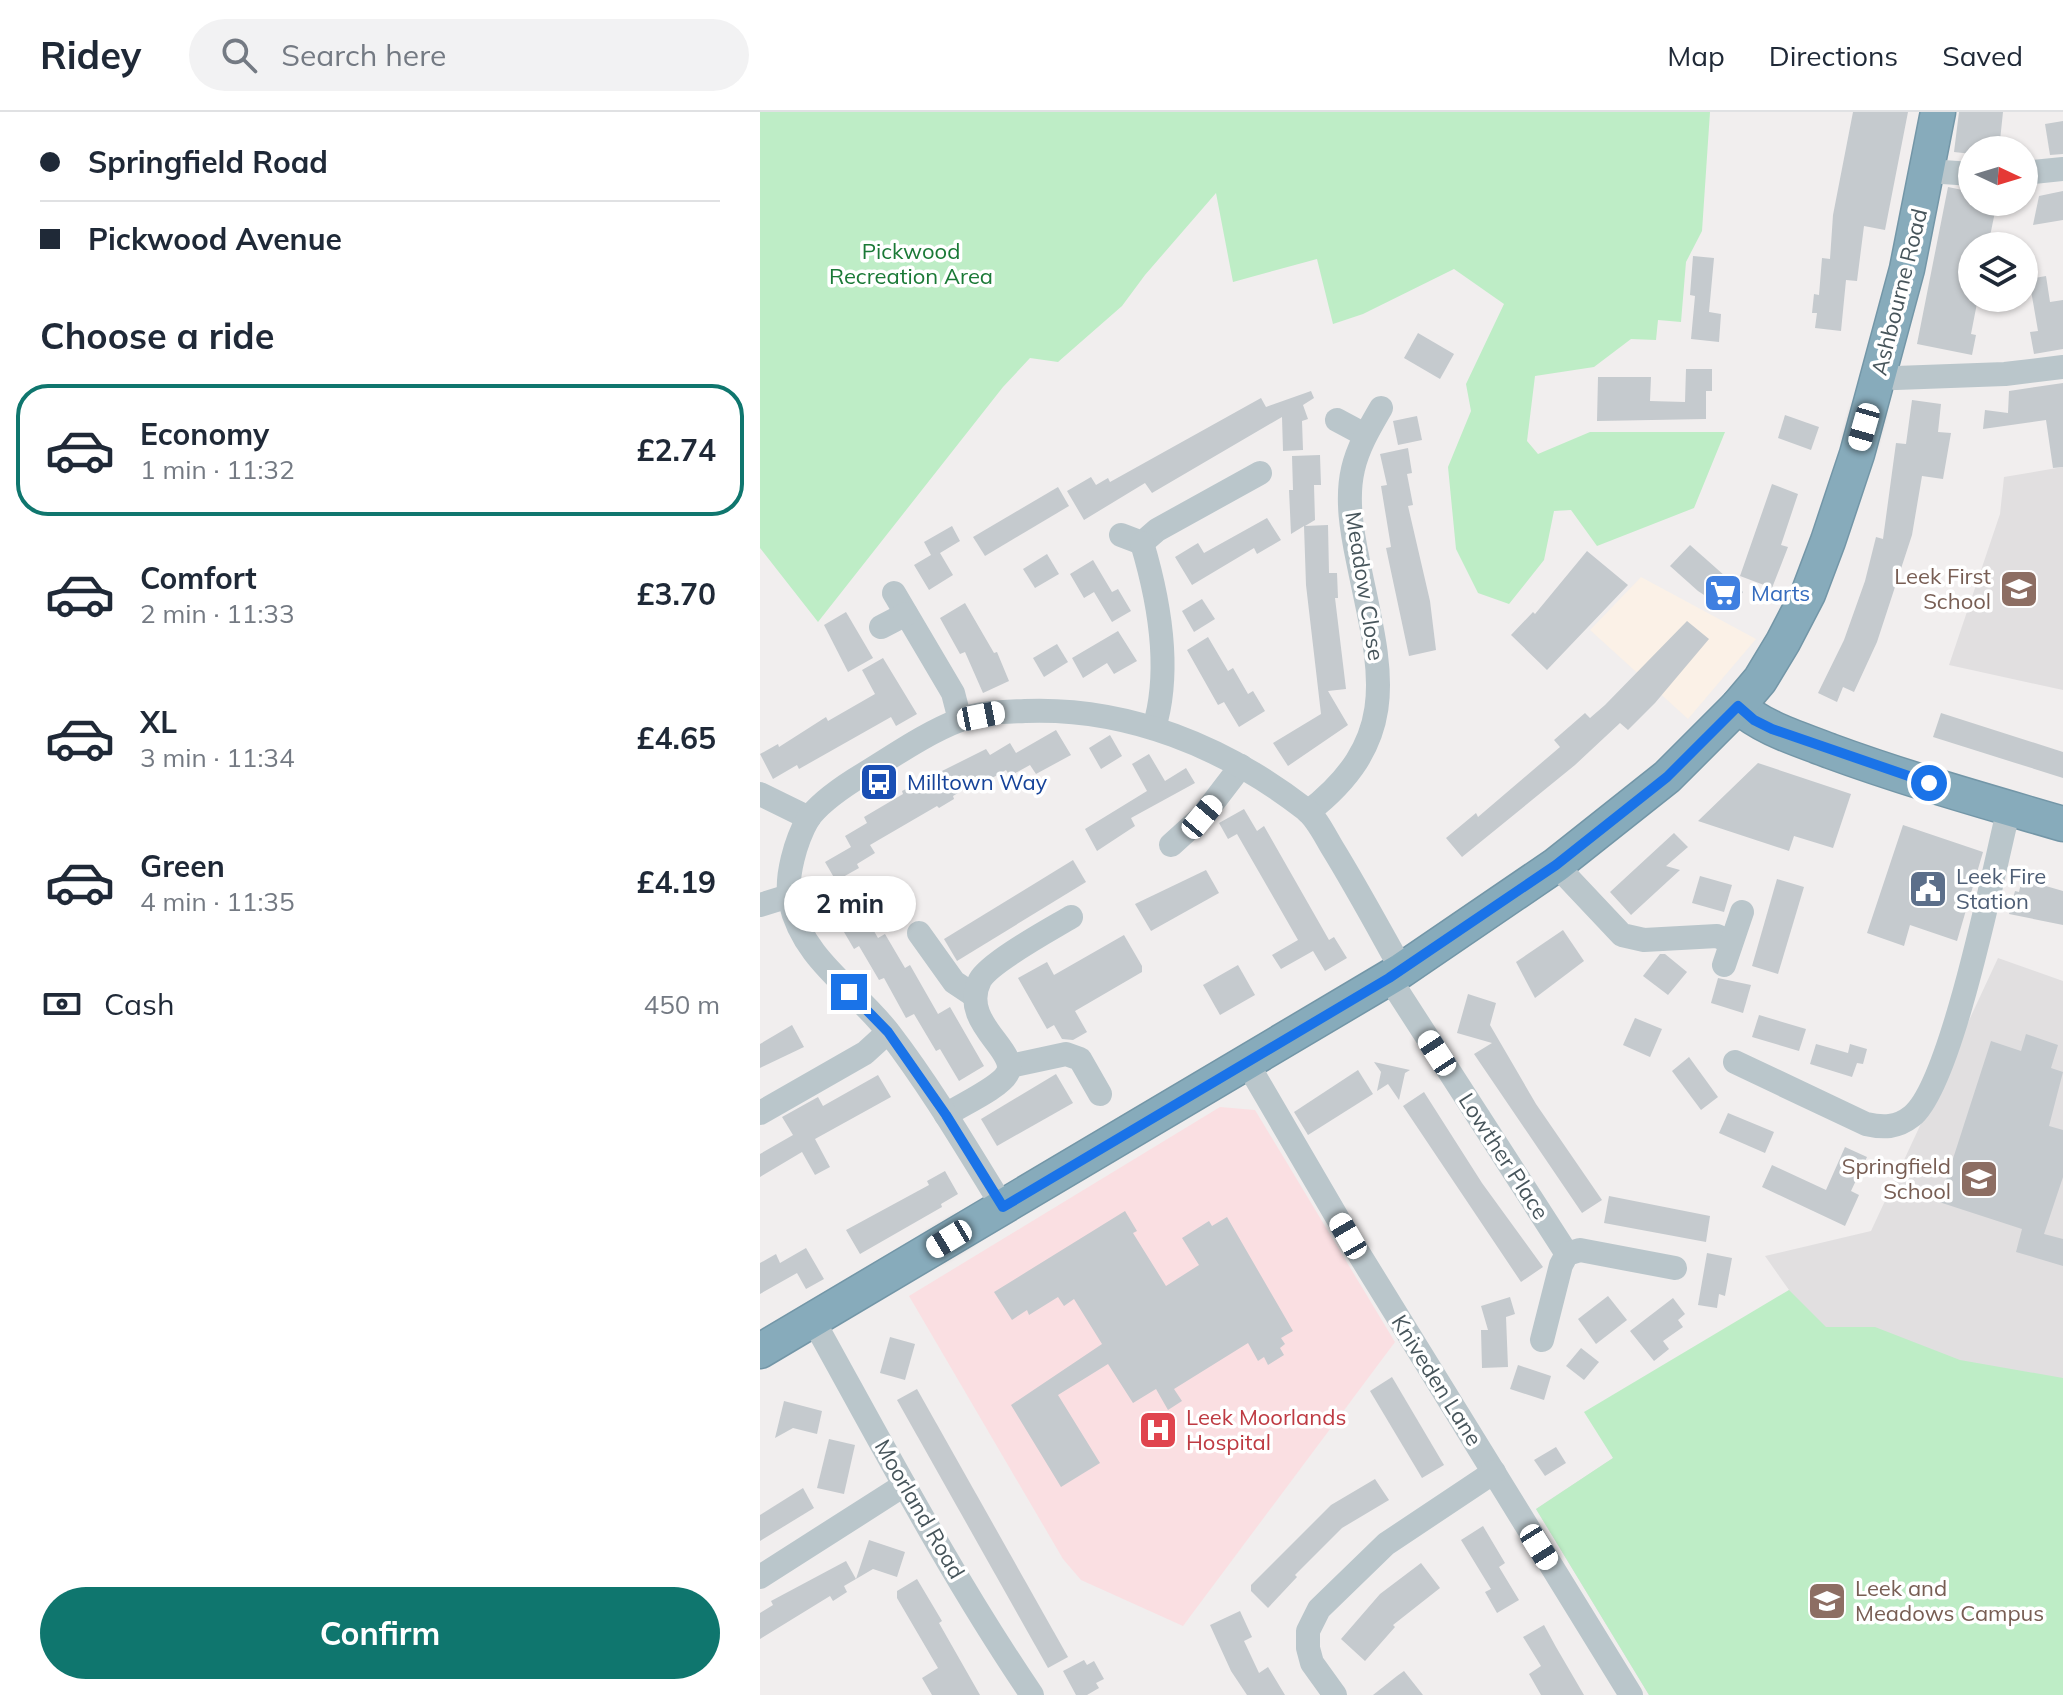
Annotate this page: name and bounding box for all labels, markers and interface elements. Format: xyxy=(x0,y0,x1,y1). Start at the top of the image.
search box xyxy=(189,19,749,91)
text: Ridey xyxy=(40,31,141,79)
icon: search xyxy=(217,33,261,77)
text: Search here xyxy=(281,36,446,74)
text: Map xyxy=(1667,38,1725,73)
text: Directions xyxy=(1769,38,1898,73)
text: Saved xyxy=(1942,38,2023,73)
north arrow xyxy=(1958,136,2038,216)
map controls xyxy=(1958,136,2038,312)
text: Springfield Road xyxy=(88,143,328,181)
street label: Ashbourne Road xyxy=(1865,206,1933,378)
text: Pickwood Avenue xyxy=(88,220,342,258)
button: layers xyxy=(1958,232,2038,312)
park label: Pickwood Recreation Area xyxy=(829,237,993,290)
text: Choose a ride xyxy=(40,313,274,358)
car xyxy=(1846,401,1882,453)
icon: car xyxy=(44,414,116,486)
text: Economy xyxy=(140,415,269,453)
text: £2.74 xyxy=(637,431,716,469)
text: 1 min · 11:32 xyxy=(140,453,295,486)
street label: Meadow Close xyxy=(1339,510,1391,662)
icon: car xyxy=(44,558,116,630)
text: Comfort xyxy=(140,559,257,597)
place label: Leek First School xyxy=(1894,562,1991,615)
school or university icon: Leek First School xyxy=(1998,568,2040,610)
supermarket icon: Marts xyxy=(1702,572,1744,614)
text: £3.70 xyxy=(637,575,716,613)
place label: Marts xyxy=(1751,579,1810,607)
text: 2 min · 11:33 xyxy=(140,597,295,630)
car xyxy=(955,700,1007,732)
icon: car xyxy=(44,702,116,774)
text: XL xyxy=(140,703,177,741)
text: £4.65 xyxy=(637,719,716,757)
text: 3 min · 11:34 xyxy=(140,741,295,774)
bus stop icon: Milltown Way xyxy=(858,761,900,803)
route start xyxy=(1911,765,1947,801)
place label: Milltown Way xyxy=(907,768,1048,796)
car xyxy=(1177,791,1227,843)
icon: car xyxy=(44,846,116,918)
text: Green xyxy=(140,847,225,885)
place label: Leek Fire Station xyxy=(1956,862,2046,915)
text: £4.19 xyxy=(637,863,716,901)
public building icon: Leek Fire Station xyxy=(1907,868,1949,910)
callout: 2 min xyxy=(783,876,915,932)
text: 4 min · 11:35 xyxy=(140,885,295,918)
text: 2 min xyxy=(816,887,884,920)
route end xyxy=(831,974,867,1010)
icon: cash xyxy=(40,982,84,1026)
text: Cash xyxy=(104,985,175,1023)
text: 450 m xyxy=(644,988,720,1021)
car xyxy=(1414,1026,1460,1080)
street label: Lowther Place xyxy=(1453,1087,1555,1225)
place label: Springfield School xyxy=(1842,1152,1951,1205)
school or university icon: Springfield School xyxy=(1958,1158,2000,1200)
car xyxy=(1326,1209,1370,1263)
car xyxy=(922,1216,976,1262)
street label: Kniveden Lane xyxy=(1386,1309,1488,1451)
place label: Leek Moorlands Hospital xyxy=(1186,1403,1346,1456)
hospital icon: Leek Moorlands Hospital xyxy=(1137,1409,1179,1451)
street label: Moorland Road xyxy=(869,1434,971,1584)
car xyxy=(1516,1520,1562,1574)
place label: Leek and Meadows Campus xyxy=(1855,1574,2044,1627)
school or university icon: Leek and Meadows Campus xyxy=(1806,1580,1848,1622)
button: Confirm xyxy=(40,1587,720,1679)

